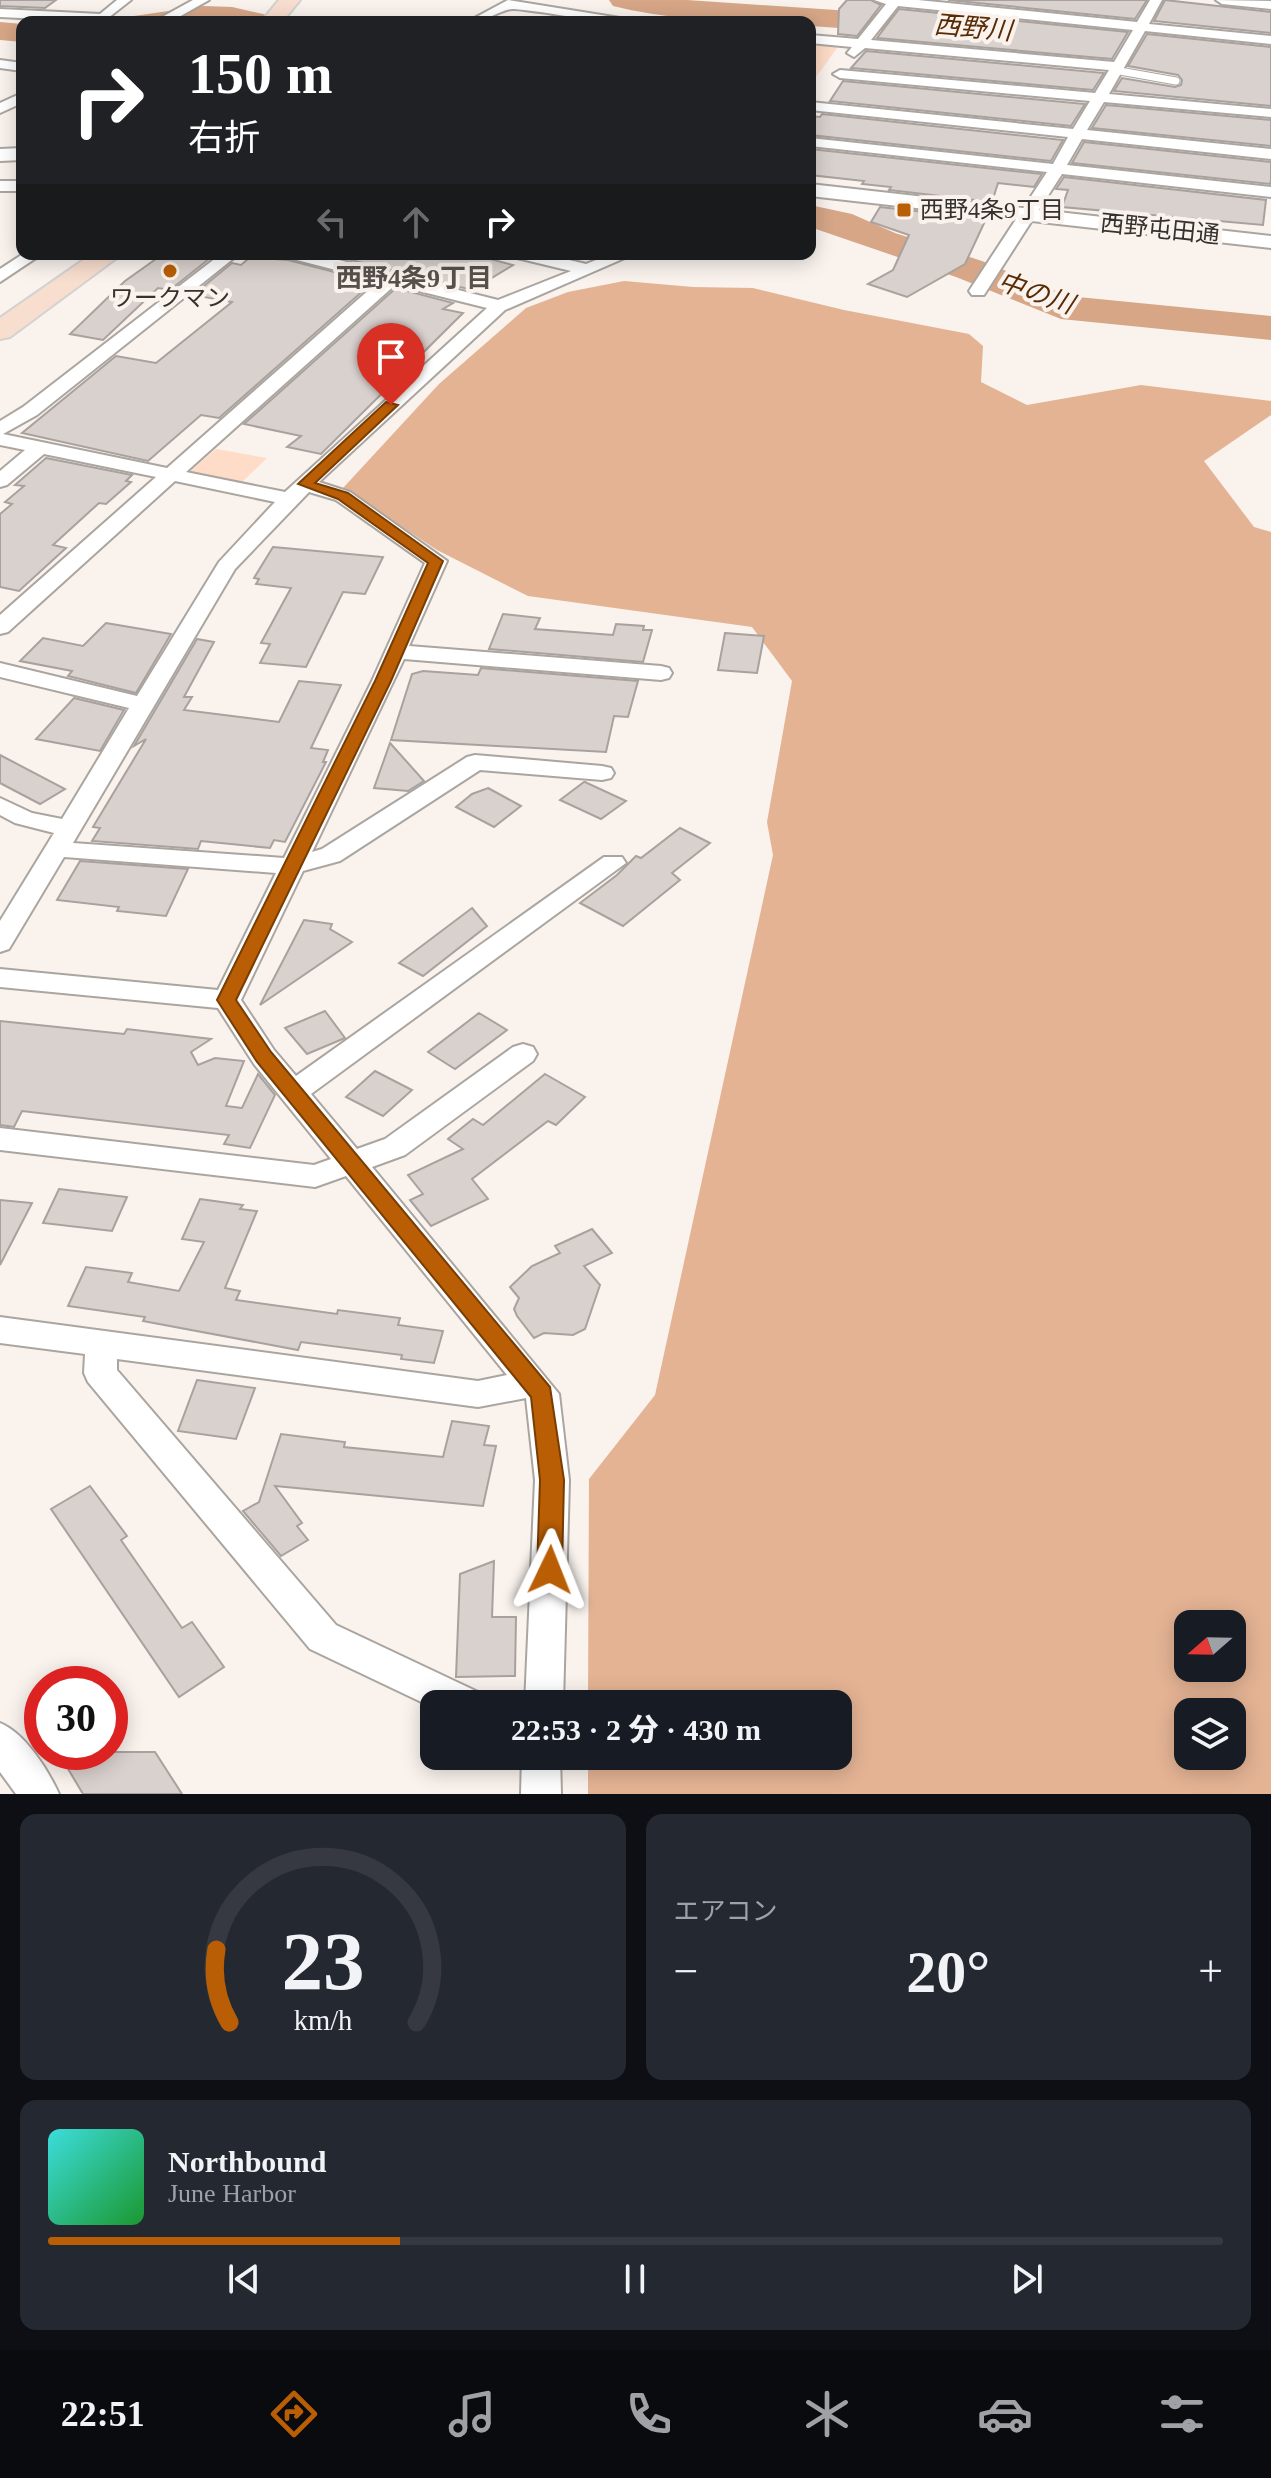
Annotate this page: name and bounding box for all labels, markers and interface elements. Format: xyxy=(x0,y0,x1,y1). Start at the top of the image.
water label: 西野川 xyxy=(933,10,1016,46)
text: 150 m xyxy=(188,43,333,105)
icon: right xyxy=(56,48,160,152)
text: 右折 xyxy=(188,118,260,158)
place label: 西野4条9丁目 xyxy=(920,197,1064,223)
icon: left xyxy=(310,200,354,244)
icon: ahead xyxy=(394,200,438,244)
icon: right xyxy=(478,200,522,244)
marker: 西野4条9丁目 xyxy=(895,201,913,219)
street label: 西野屯田通 xyxy=(1099,210,1221,248)
marker: ワークマン xyxy=(161,262,179,280)
district label: 西野4条9丁目 xyxy=(336,264,492,293)
water label: 中の川 xyxy=(994,267,1080,320)
place label: ワークマン xyxy=(110,285,230,311)
pin xyxy=(357,323,425,405)
icon: arrive xyxy=(369,335,413,379)
position arrow xyxy=(508,1528,592,1612)
north arrow xyxy=(1174,1610,1246,1682)
map controls xyxy=(1174,1610,1246,1770)
speed limit sign: 30 xyxy=(24,1666,128,1770)
button: layers xyxy=(1174,1698,1246,1770)
text: 22:53 · 2 分 · 430 m xyxy=(511,1713,761,1746)
text: エアコン xyxy=(674,1897,778,1926)
text: 23 xyxy=(281,1915,364,2007)
text: 20° xyxy=(906,1939,990,2005)
text: − xyxy=(674,1947,698,1996)
text: + xyxy=(1198,1947,1223,1996)
text: km/h xyxy=(293,2005,352,2036)
text: Northbound xyxy=(168,2145,326,2178)
text: June Harbor xyxy=(168,2179,296,2208)
icon: previous xyxy=(222,2257,266,2301)
icon: pause xyxy=(613,2257,657,2301)
icon: next xyxy=(1005,2257,1049,2301)
icon: directions xyxy=(266,2386,322,2442)
icon: music xyxy=(444,2386,500,2442)
icon: phone xyxy=(621,2386,677,2442)
icon: climate xyxy=(799,2386,855,2442)
icon: car xyxy=(977,2386,1033,2442)
icon: filters xyxy=(1154,2386,1210,2442)
text: 22:51 xyxy=(61,2394,145,2434)

